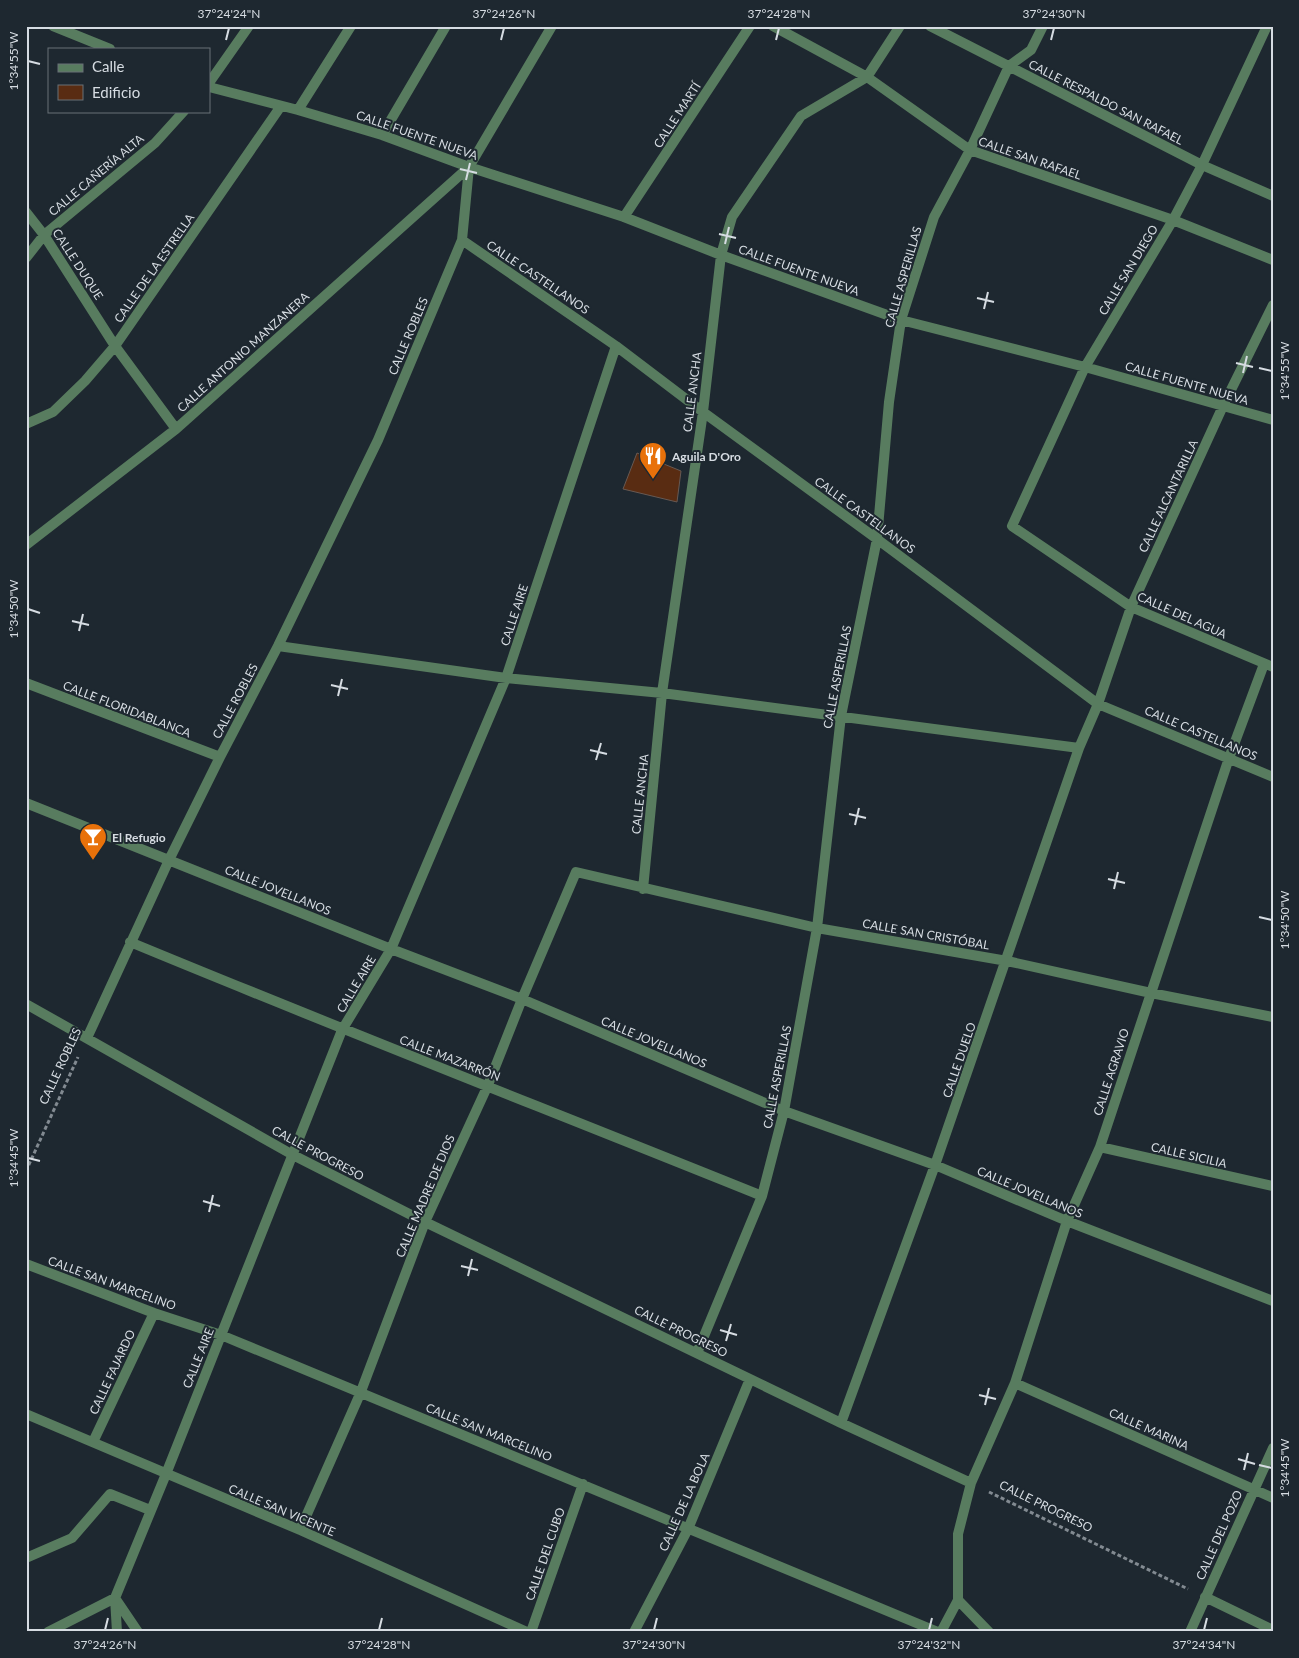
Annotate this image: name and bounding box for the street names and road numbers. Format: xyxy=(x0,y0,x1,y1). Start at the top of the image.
street label: CALLE RESPALDO SAN RAFAEL xyxy=(1026,56,1186,148)
street label: CALLE MARTÍ xyxy=(650,79,704,151)
street label: CALLE FUENTE NUEVA xyxy=(354,107,481,163)
street label: CALLE CAÑERÍA ALTA xyxy=(45,130,147,219)
street label: CALLE SAN RAFAEL xyxy=(976,133,1084,183)
street label: CALLE DE LA ESTRELLA xyxy=(111,210,198,326)
street label: CALLE SAN DIEGO xyxy=(1095,222,1161,318)
street label: CALLE ASPERILLAS xyxy=(881,225,925,329)
street label: CALLE DUQUE xyxy=(49,226,107,302)
street label: CALLE CASTELLANOS xyxy=(484,237,592,317)
street label: CALLE FUENTE NUEVA xyxy=(736,241,862,299)
street label: CALLE ANTONIO MANZANERA xyxy=(174,288,313,415)
street label: CALLE ROBLES xyxy=(385,295,431,377)
street label: CALLE ANCHA xyxy=(680,350,704,433)
street label: CALLE FUENTE NUEVA xyxy=(1124,358,1251,408)
street label: CALLE ALCANTARILLA xyxy=(1135,436,1201,555)
street label: CALLE CASTELLANOS xyxy=(812,473,918,557)
street label: CALLE AIRE xyxy=(497,582,531,648)
street label: CALLE DEL AGUA xyxy=(1135,589,1230,642)
street label: CALLE ASPERILLAS xyxy=(820,624,854,730)
street label: CALLE ROBLES xyxy=(209,661,261,741)
street label: CALLE FLORIDABLANCA xyxy=(61,678,194,741)
street label: CALLE CASTELLANOS xyxy=(1142,702,1260,764)
street label: CALLE ANCHA xyxy=(628,752,652,835)
street label: CALLE JOVELLANOS xyxy=(223,862,333,918)
street label: CALLE SAN CRISTÓBAL xyxy=(861,915,991,953)
street label: CALLE AIRE xyxy=(333,953,379,1015)
street label: CALLE JOVELLANOS xyxy=(599,1013,709,1071)
street label: CALLE DUELO xyxy=(939,1020,979,1100)
street label: CALLE ASPERILLAS xyxy=(760,1024,794,1130)
street label: CALLE ROBLES xyxy=(36,1025,84,1107)
street label: CALLE AGRAVIO xyxy=(1090,1026,1132,1118)
street label: CALLE MAZARRÓN xyxy=(397,1032,503,1084)
street label: CALLE PROGRESO xyxy=(269,1122,367,1184)
street label: CALLE MADRE DE DIOS xyxy=(392,1132,458,1260)
street label: CALLE SICILIA xyxy=(1150,1139,1229,1171)
street label: CALLE JOVELLANOS xyxy=(975,1163,1085,1221)
street label: CALLE SAN MARCELINO xyxy=(46,1253,178,1313)
street label: CALLE PROGRESO xyxy=(632,1302,730,1360)
street label: CALLE AIRE xyxy=(179,1325,217,1390)
street label: CALLE FAJARDO xyxy=(86,1327,138,1417)
street label: CALLE SAN MARCELINO xyxy=(424,1400,555,1464)
street label: CALLE MARINA xyxy=(1107,1405,1192,1454)
street label: CALLE DE LA BOLA xyxy=(656,1450,713,1554)
street label: CALLE PROGRESO xyxy=(997,1477,1095,1535)
street label: CALLE SAN VICENTE xyxy=(226,1481,338,1539)
street label: CALLE DEL POZO xyxy=(1192,1487,1246,1582)
street label: CALLE DEL CUBO xyxy=(522,1505,568,1603)

